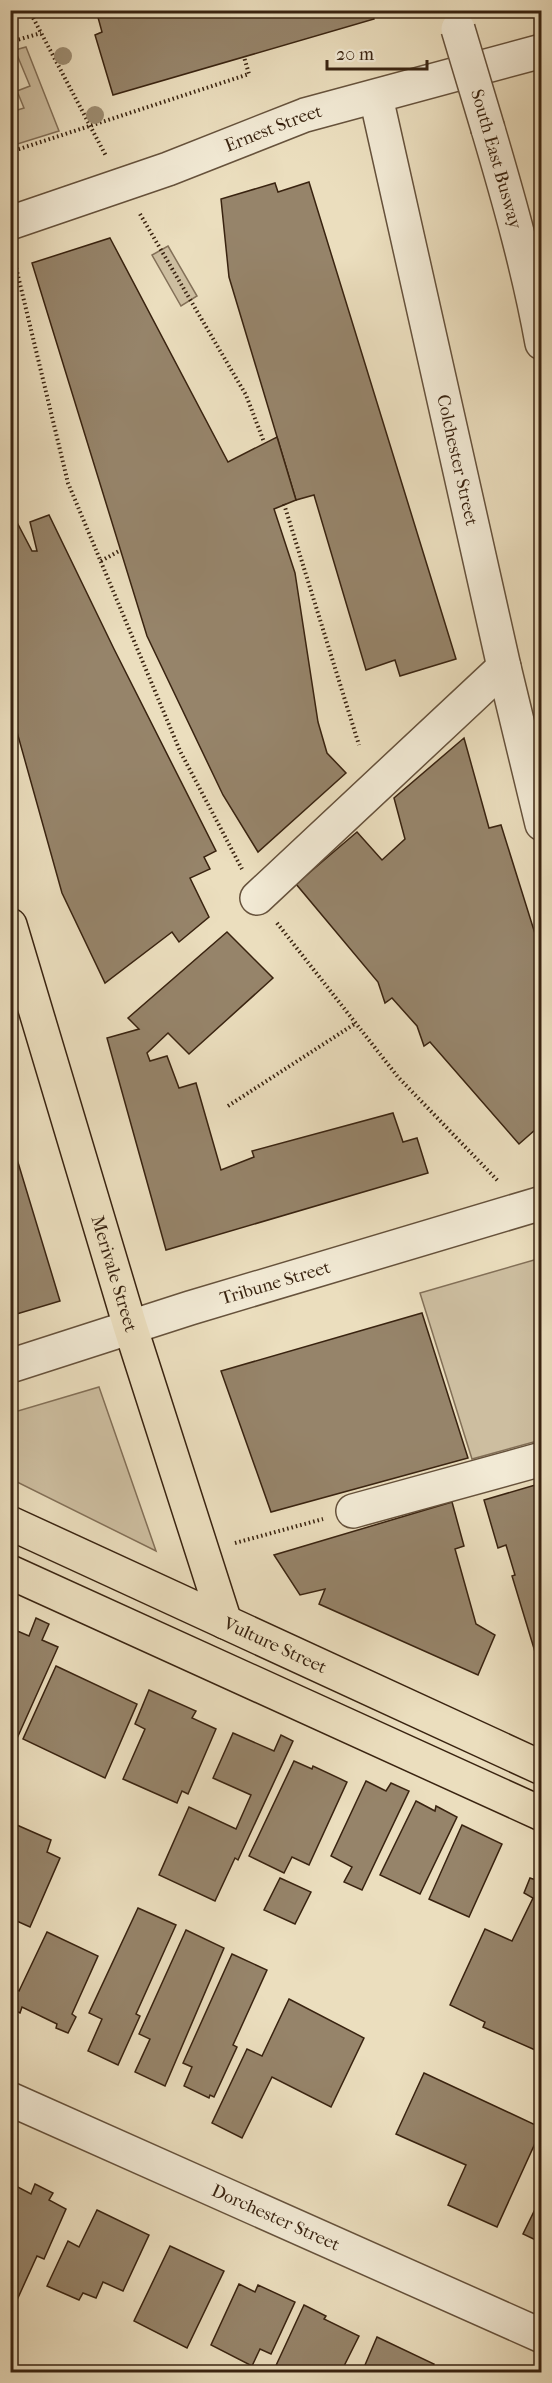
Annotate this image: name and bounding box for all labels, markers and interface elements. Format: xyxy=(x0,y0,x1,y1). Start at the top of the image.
scale bar xyxy=(327,33,428,71)
text: 20 m xyxy=(336,44,374,65)
street label: South East Busway xyxy=(466,87,526,233)
street label: Ernest Street xyxy=(222,100,325,156)
street label: Colchester Street xyxy=(433,392,483,528)
street label: Merivale Street xyxy=(87,1213,142,1335)
street label: Tribune Street xyxy=(218,1256,333,1309)
street label: Vulture Street xyxy=(220,1612,331,1678)
street label: Dorchester Street xyxy=(208,2180,344,2255)

